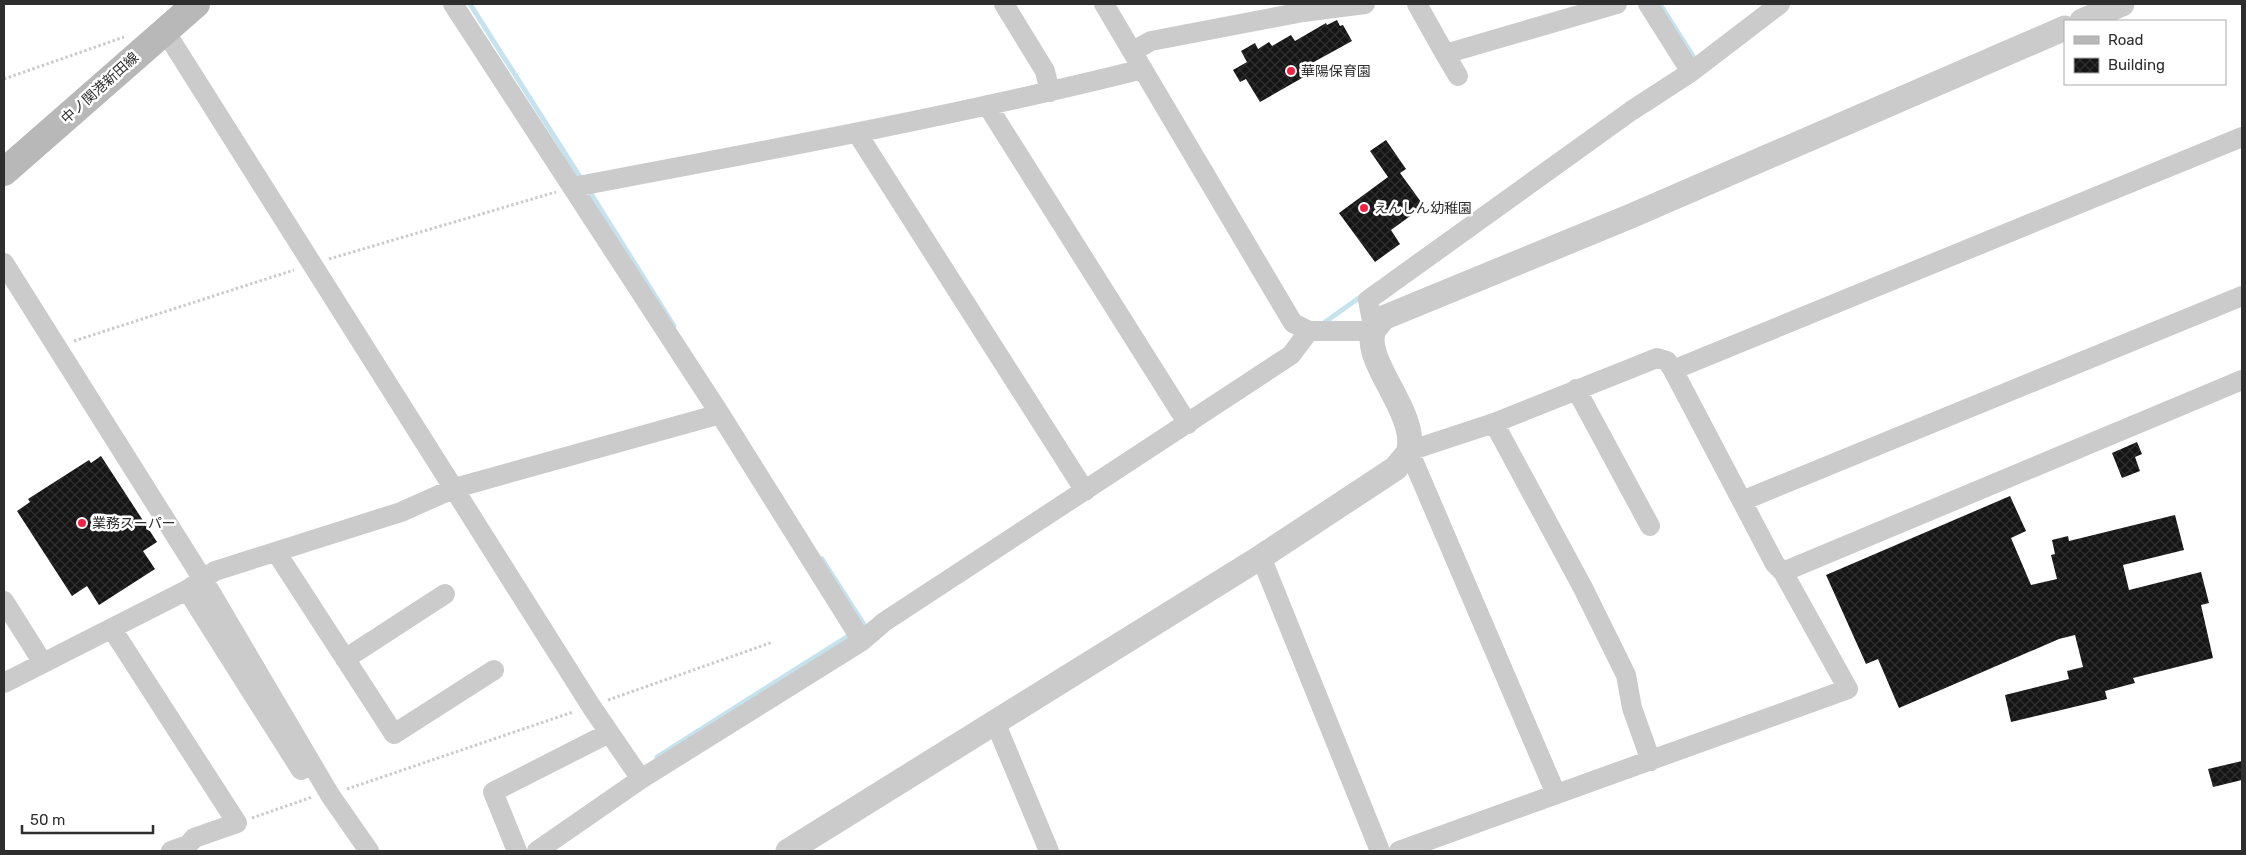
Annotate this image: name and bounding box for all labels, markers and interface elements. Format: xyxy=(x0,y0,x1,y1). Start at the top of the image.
legend xyxy=(2064,20,2226,85)
text: Road xyxy=(2108,31,2144,49)
street label: 中ノ関港新田線 xyxy=(58,49,142,127)
text: Building xyxy=(2108,56,2165,74)
place label: 華陽保育園 xyxy=(1301,63,1371,80)
marker: 華陽保育園 xyxy=(1285,65,1297,77)
place label: えんしん幼稚園 xyxy=(1374,200,1472,217)
marker: えんしん幼稚園 xyxy=(1358,202,1370,214)
place label: 業務スーパー xyxy=(92,515,176,532)
marker: 業務スーパー xyxy=(76,517,88,529)
scale bar xyxy=(22,802,154,834)
text: 50 m xyxy=(30,811,65,829)

